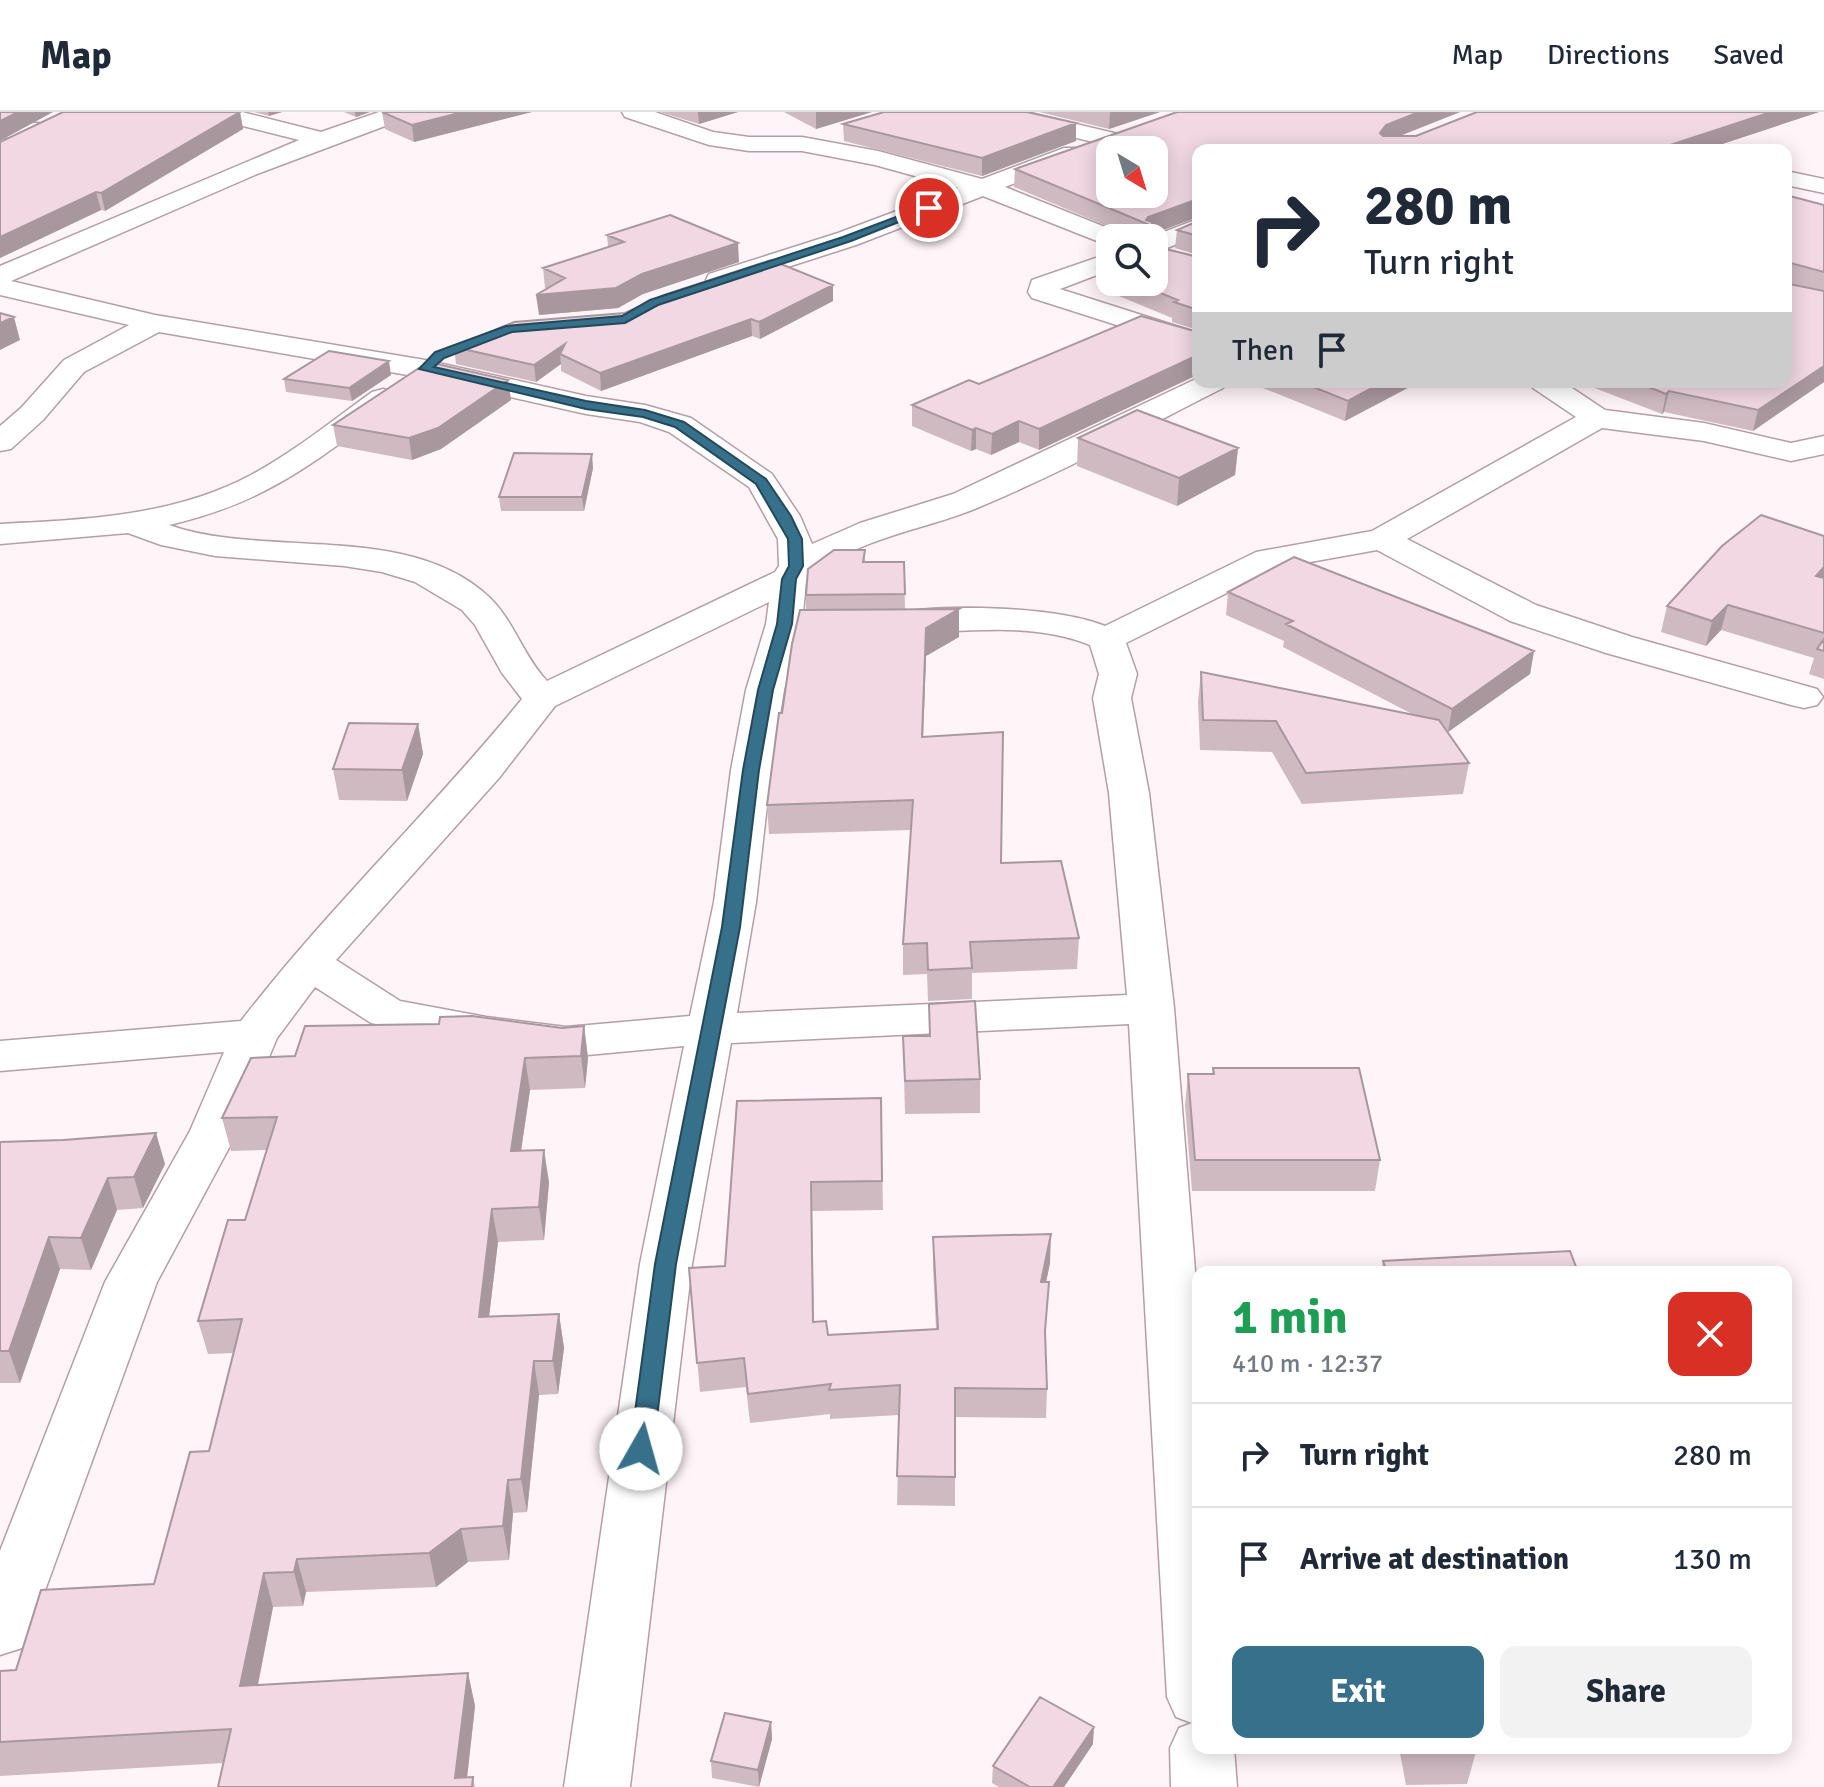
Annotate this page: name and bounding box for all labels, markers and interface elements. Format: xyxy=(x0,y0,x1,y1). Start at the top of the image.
text: Map xyxy=(40,32,112,79)
text: Map xyxy=(1451,38,1503,72)
text: Directions xyxy=(1547,38,1669,72)
text: Saved xyxy=(1713,38,1784,72)
north arrow xyxy=(1096,136,1168,208)
map controls xyxy=(1096,136,1168,296)
text: 280 m xyxy=(1364,171,1512,240)
pin xyxy=(895,174,963,242)
icon: right xyxy=(1232,176,1336,280)
icon: arrive xyxy=(907,186,951,230)
button: search xyxy=(1096,224,1168,296)
text: Turn right xyxy=(1364,240,1514,285)
icon: arrive xyxy=(1310,328,1354,372)
text: Then xyxy=(1232,332,1294,369)
text: 1 min xyxy=(1232,1288,1348,1347)
button: close xyxy=(1668,1292,1752,1376)
text: 410 m · 12:37 xyxy=(1232,1348,1383,1380)
position arrow xyxy=(599,1407,683,1491)
icon: right xyxy=(1232,1433,1276,1477)
text: Turn right xyxy=(1300,1437,1429,1474)
text: 280 m xyxy=(1673,1437,1752,1474)
icon: arrive xyxy=(1232,1537,1276,1581)
text: Arrive at destination xyxy=(1300,1541,1569,1578)
text: 130 m xyxy=(1673,1541,1752,1578)
button: Exit xyxy=(1232,1646,1484,1738)
button: Share xyxy=(1500,1646,1752,1738)

